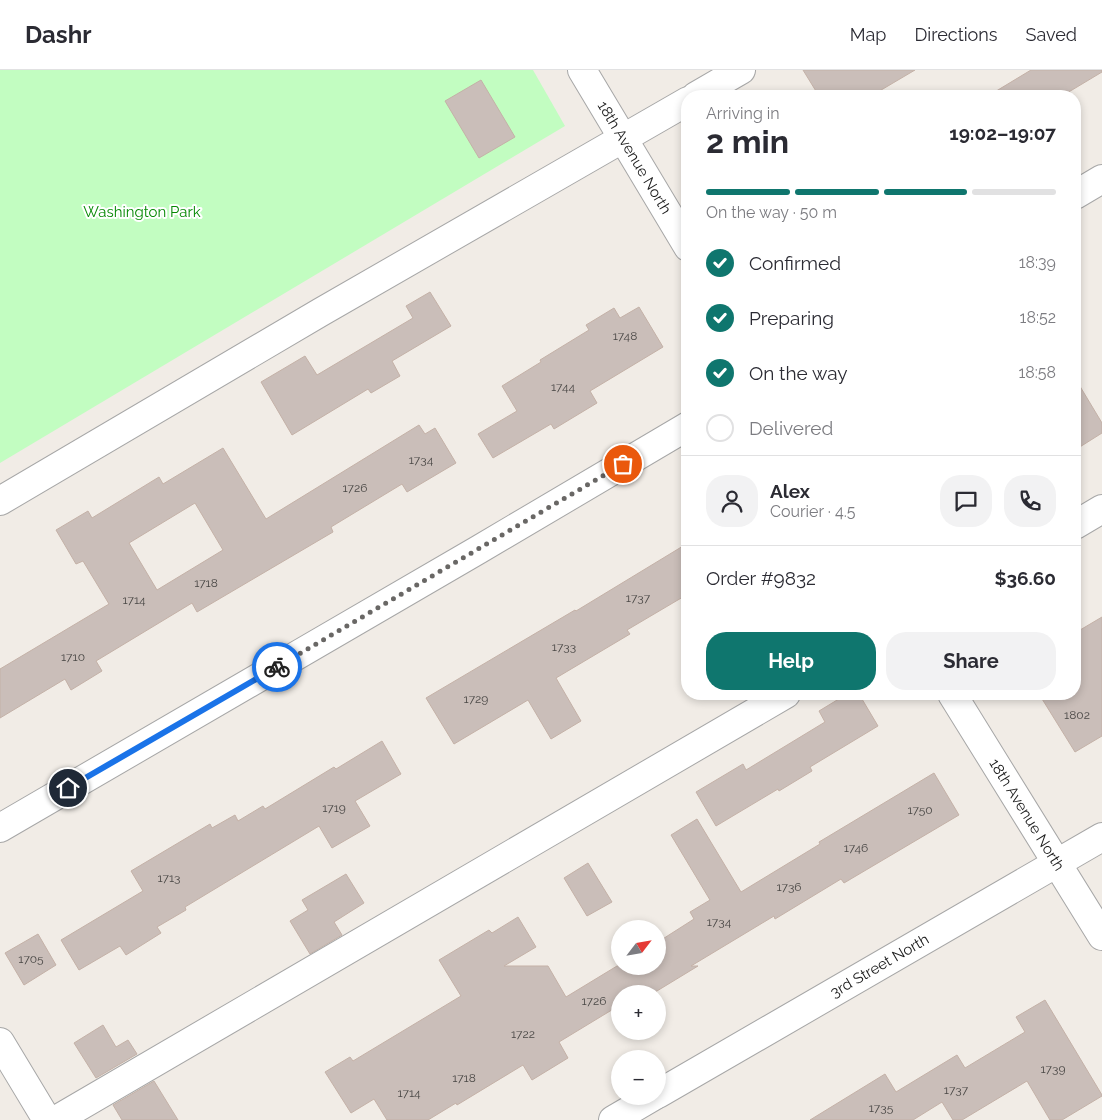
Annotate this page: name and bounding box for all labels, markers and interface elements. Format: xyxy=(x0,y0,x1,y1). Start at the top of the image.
text: Dashr xyxy=(25,20,91,49)
text: Map xyxy=(850,24,886,45)
text: Directions xyxy=(914,24,998,45)
text: Saved xyxy=(1026,24,1077,45)
street label: 18th Avenue North xyxy=(594,98,675,217)
text: Arriving in xyxy=(706,104,780,123)
text: 19:02–19:07 xyxy=(949,122,1056,144)
text: 2 min xyxy=(706,123,789,160)
park label: Washington Park xyxy=(83,203,201,221)
text: On the way · 50 m xyxy=(706,203,837,222)
icon: check xyxy=(706,249,734,277)
text: Confirmed xyxy=(749,252,841,274)
text: 18:39 xyxy=(1019,253,1056,272)
icon: check xyxy=(706,304,734,332)
text: Preparing xyxy=(749,307,834,329)
text: 18:52 xyxy=(1020,308,1056,327)
house number: 1748 xyxy=(613,329,637,343)
icon: check xyxy=(706,359,734,387)
text: On the way xyxy=(749,362,848,384)
text: 18:58 xyxy=(1018,363,1056,382)
house number: 1744 xyxy=(551,380,575,394)
text: Delivered xyxy=(749,417,833,439)
pin xyxy=(602,443,644,485)
icon: bag xyxy=(609,450,637,478)
house number: 1734 xyxy=(409,453,434,467)
button: person xyxy=(706,475,758,527)
button: chat xyxy=(940,475,992,527)
button: phone xyxy=(1004,475,1056,527)
text: Alex xyxy=(770,480,810,502)
house number: 1726 xyxy=(343,481,367,495)
text: Courier · 4.5 xyxy=(770,502,855,521)
text: Order #9832 xyxy=(706,567,816,589)
text: $36.60 xyxy=(994,567,1056,589)
house number: 1718 xyxy=(194,576,218,590)
house number: 1737 xyxy=(626,591,651,605)
house number: 1714 xyxy=(122,593,146,607)
button: Help xyxy=(706,632,876,690)
button: Share xyxy=(886,632,1056,690)
house number: 1733 xyxy=(552,640,576,654)
courier xyxy=(252,642,302,692)
house number: 1710 xyxy=(61,650,85,664)
icon: bike xyxy=(263,653,291,681)
house number: 1729 xyxy=(464,692,488,706)
house number: 1802 xyxy=(1064,708,1090,722)
street label: 18th Avenue North xyxy=(985,755,1068,874)
pin xyxy=(47,767,89,809)
icon: home xyxy=(54,774,82,802)
house number: 1719 xyxy=(322,801,346,815)
house number: 1750 xyxy=(907,803,933,817)
house number: 1746 xyxy=(844,841,868,855)
house number: 1713 xyxy=(157,871,181,885)
house number: 1736 xyxy=(776,880,802,894)
house number: 1734 xyxy=(707,915,732,929)
north arrow xyxy=(611,920,666,975)
map controls xyxy=(611,920,666,1105)
street label: 3rd Street North xyxy=(827,930,932,1001)
house number: 1705 xyxy=(18,952,44,966)
button: + xyxy=(611,985,666,1040)
house number: 1726 xyxy=(582,994,606,1008)
house number: 1722 xyxy=(511,1027,535,1041)
button: − xyxy=(611,1050,666,1105)
house number: 1739 xyxy=(1041,1062,1065,1076)
house number: 1718 xyxy=(452,1071,476,1085)
house number: 1737 xyxy=(944,1083,969,1097)
house number: 1714 xyxy=(397,1086,421,1100)
house number: 1735 xyxy=(869,1101,894,1115)

